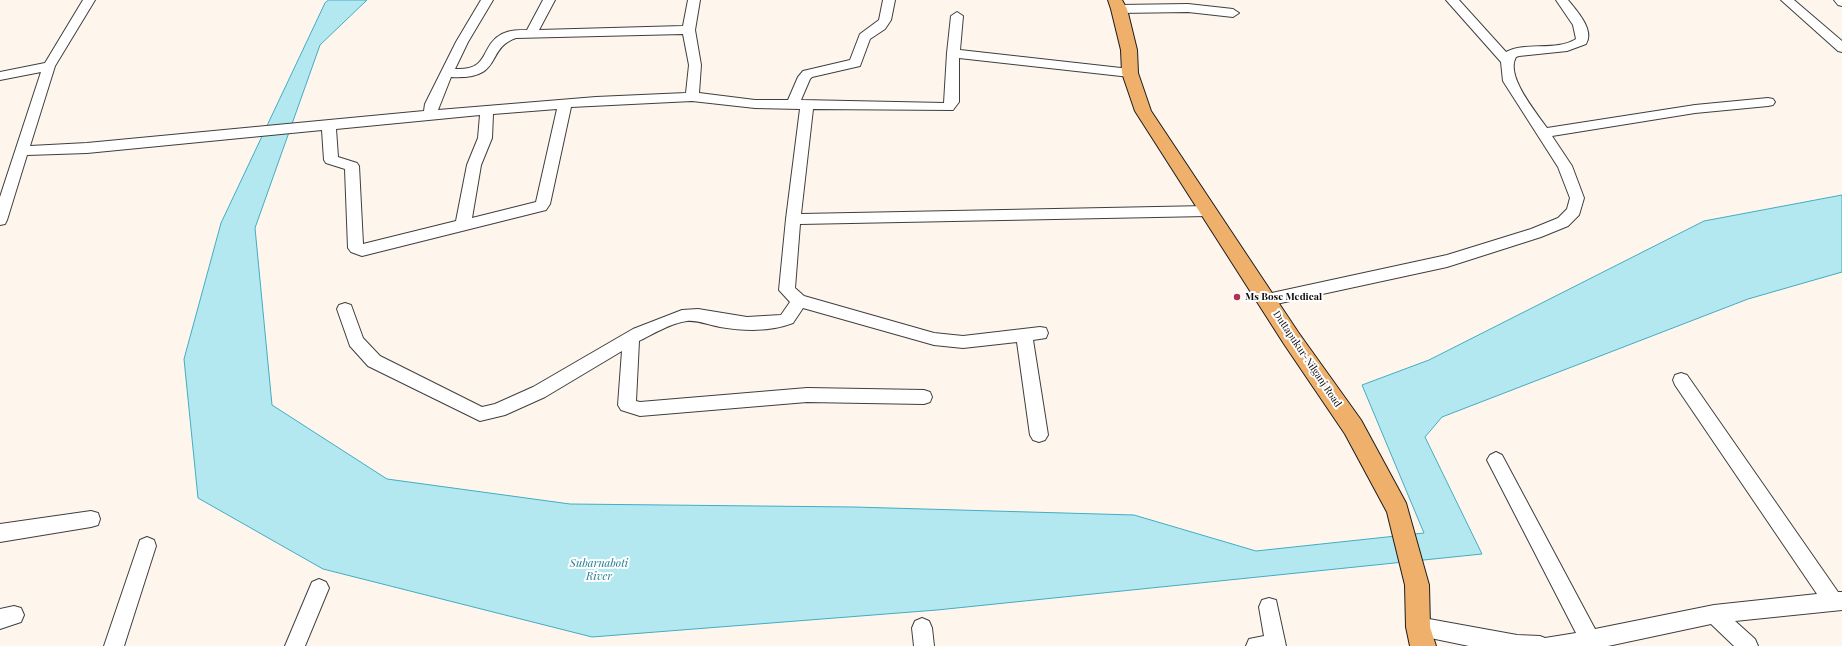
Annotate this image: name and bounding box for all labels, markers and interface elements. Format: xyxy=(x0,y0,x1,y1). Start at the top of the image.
place label: Ms Bose Medical xyxy=(1245,291,1322,303)
marker: Ms Bose Medical xyxy=(1232,292,1242,302)
street label: Duttapukur-Nilganj Road xyxy=(1270,309,1344,409)
water label: Subarnaboti River xyxy=(570,557,628,583)

